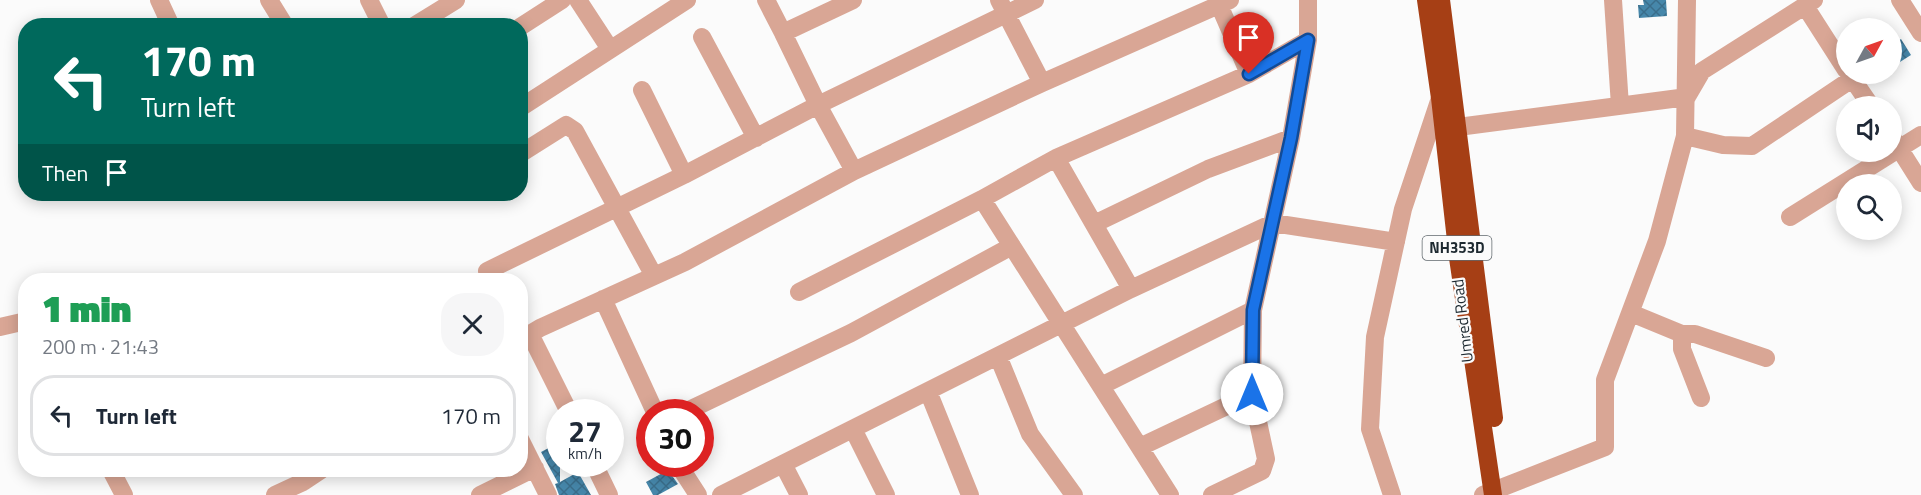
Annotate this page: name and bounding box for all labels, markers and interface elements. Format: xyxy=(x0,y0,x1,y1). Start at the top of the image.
pin xyxy=(1223,12,1274,74)
north arrow xyxy=(1836,18,1902,84)
map controls xyxy=(1836,18,1902,240)
icon: arrive xyxy=(1232,21,1265,54)
text: 170 m xyxy=(141,28,256,92)
icon: left xyxy=(42,42,120,120)
text: Turn left xyxy=(141,86,235,127)
button: sound xyxy=(1836,96,1902,162)
text: Then xyxy=(42,156,88,190)
icon: arrive xyxy=(100,156,133,189)
button: search xyxy=(1836,174,1902,240)
road number: NH353D xyxy=(1422,236,1492,260)
street label: Umred Road xyxy=(1445,278,1479,364)
text: 1 min xyxy=(42,281,131,336)
button: close xyxy=(441,293,504,356)
text: 200 m · 21:43 xyxy=(42,331,159,362)
position arrow xyxy=(1220,362,1284,426)
icon: left xyxy=(45,399,78,432)
text: Turn left xyxy=(96,399,177,433)
text: 170 m xyxy=(441,399,501,433)
speed limit sign: 30 xyxy=(636,399,714,477)
text: 27 xyxy=(568,408,602,454)
text: km/h xyxy=(568,442,602,465)

